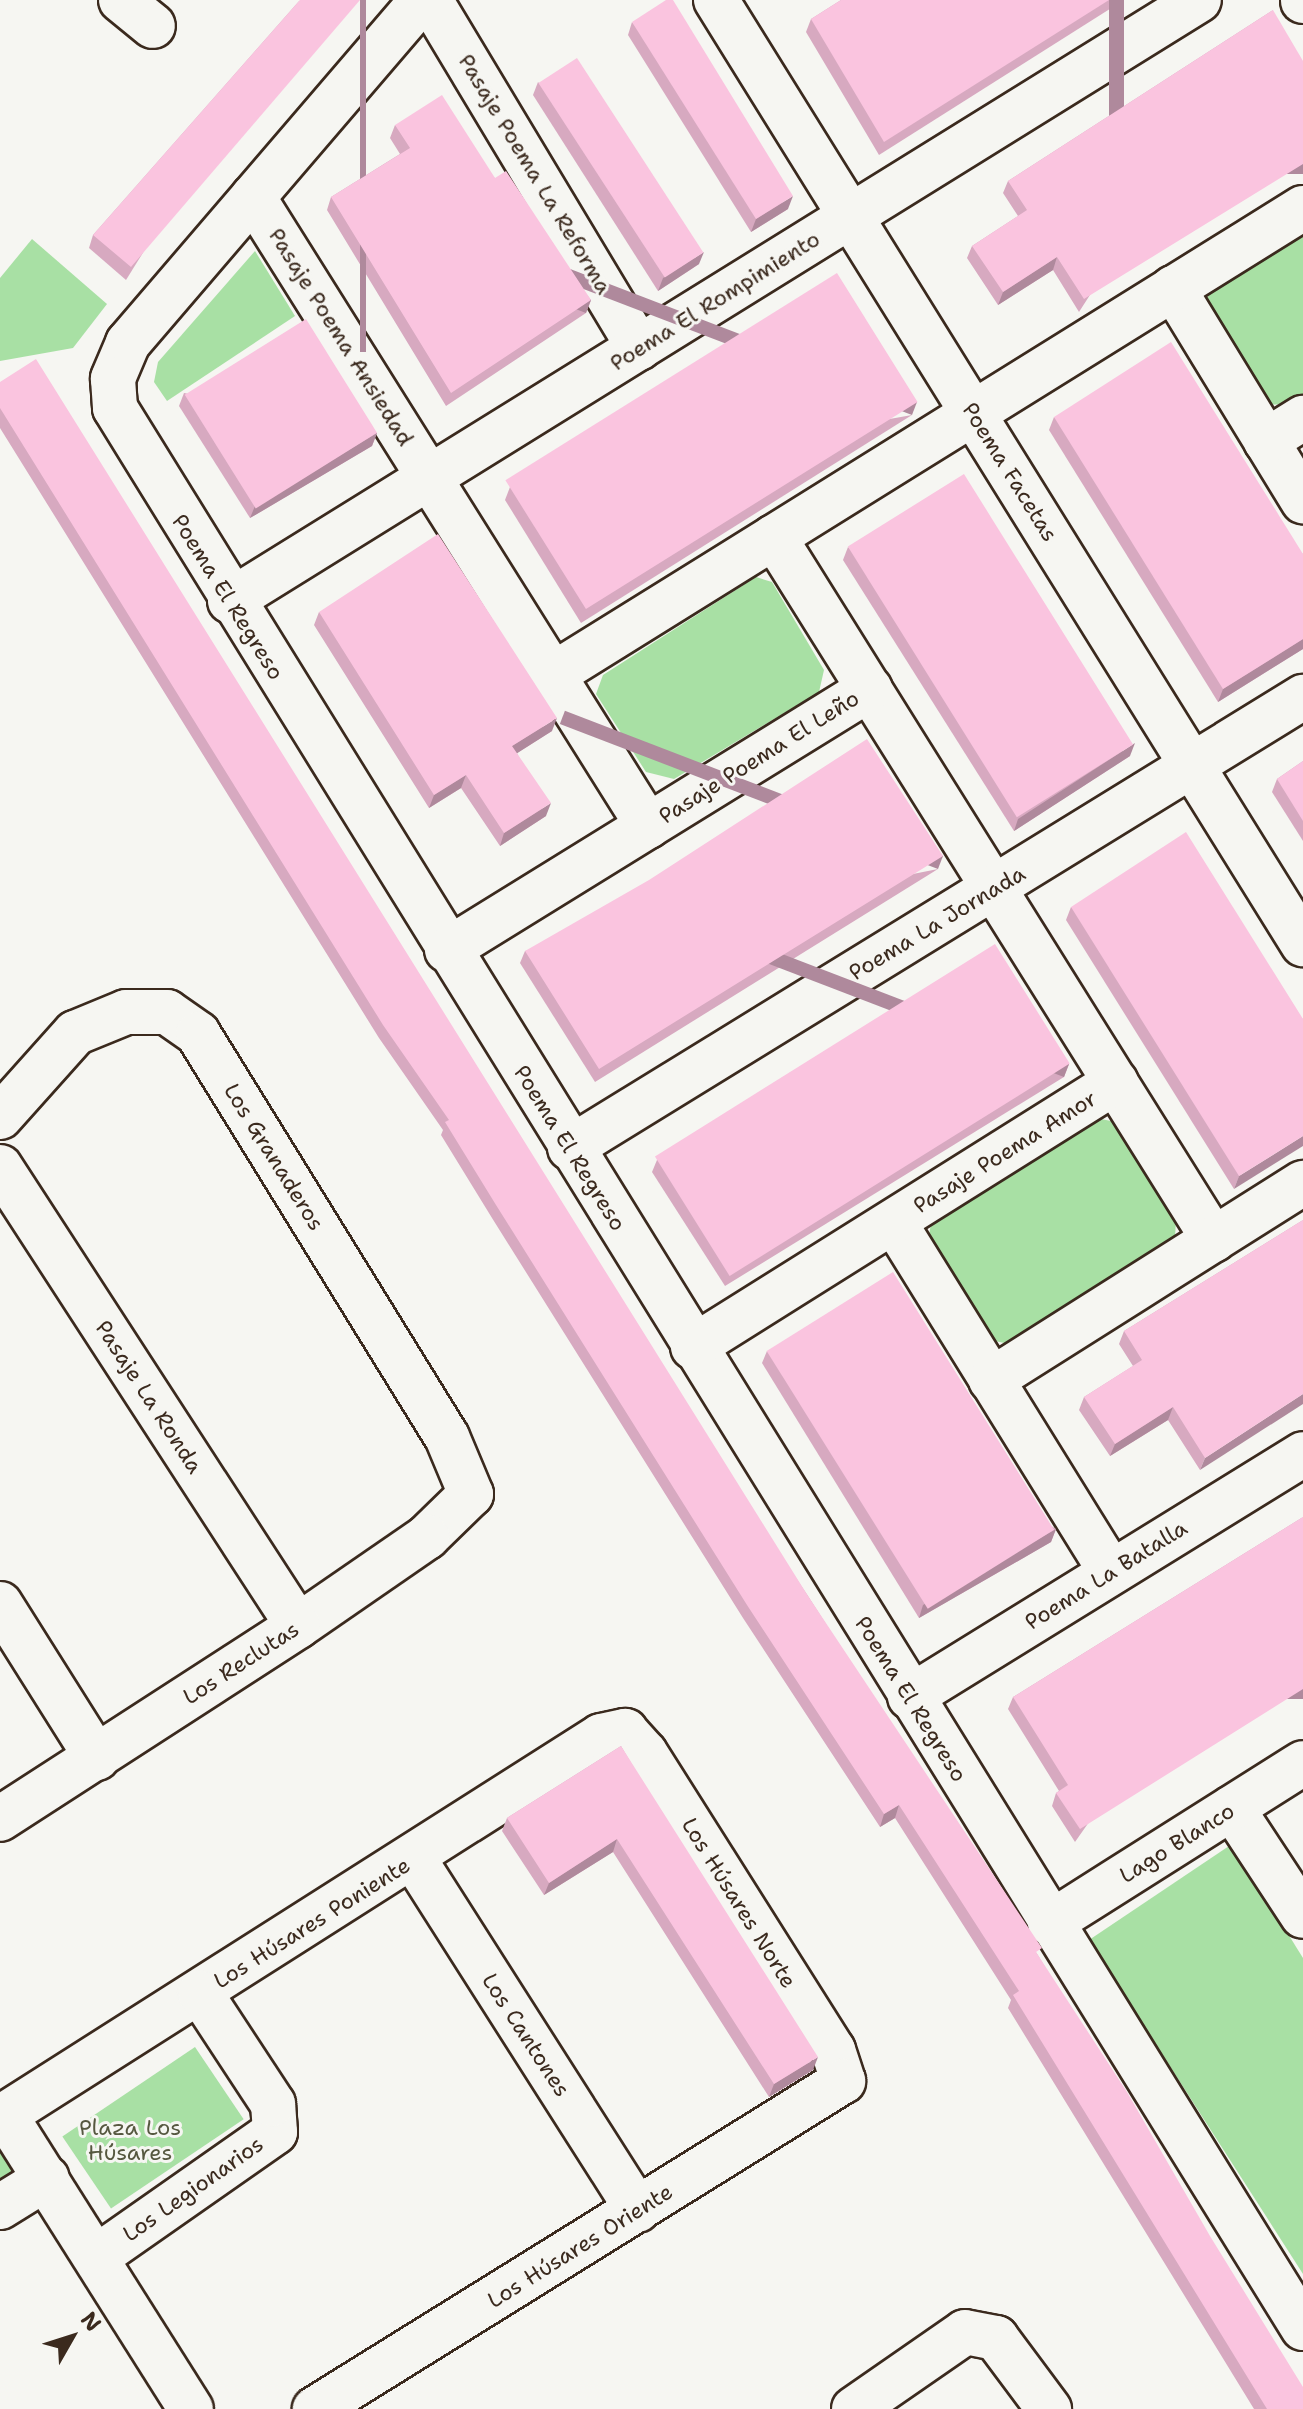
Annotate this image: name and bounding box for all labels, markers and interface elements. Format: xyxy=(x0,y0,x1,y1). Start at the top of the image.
street label: Pasaje Poema La Reforma xyxy=(453,49,617,299)
street label: Pasaje Poema Ansiedad xyxy=(263,223,419,451)
street label: Poema El Rompimiento xyxy=(605,226,825,376)
street label: Poema Facetas xyxy=(957,398,1063,546)
street label: Poema El Regreso xyxy=(166,509,290,685)
street label: Pasaje Poema El Leño xyxy=(654,685,864,829)
street label: Poema La Jornada xyxy=(844,860,1030,986)
street label: Poema El Regreso xyxy=(508,1060,632,1236)
street label: Los Granaderos xyxy=(218,1079,330,1235)
street label: Pasaje Poema Amor xyxy=(909,1085,1101,1219)
street label: Pasaje La Ronda xyxy=(90,1316,208,1478)
street label: Poema La Batalla xyxy=(1020,1514,1192,1636)
street label: Poema El Regreso xyxy=(849,1611,973,1787)
street label: Los Reclutas xyxy=(178,1616,304,1710)
street label: Lago Blanco xyxy=(1115,1797,1239,1889)
street label: Los Húsares Norte xyxy=(676,1813,802,1993)
street label: Los Húsares Poniente xyxy=(209,1852,415,1994)
street label: Los Cantones xyxy=(476,1968,576,2102)
park label: Plaza Los Húsares xyxy=(79,2114,181,2166)
street label: Los Legionarios xyxy=(118,2131,268,2247)
street label: Los Húsares Oriente xyxy=(483,2178,677,2314)
north arrow xyxy=(32,2297,112,2377)
text: N xyxy=(74,2306,108,2337)

